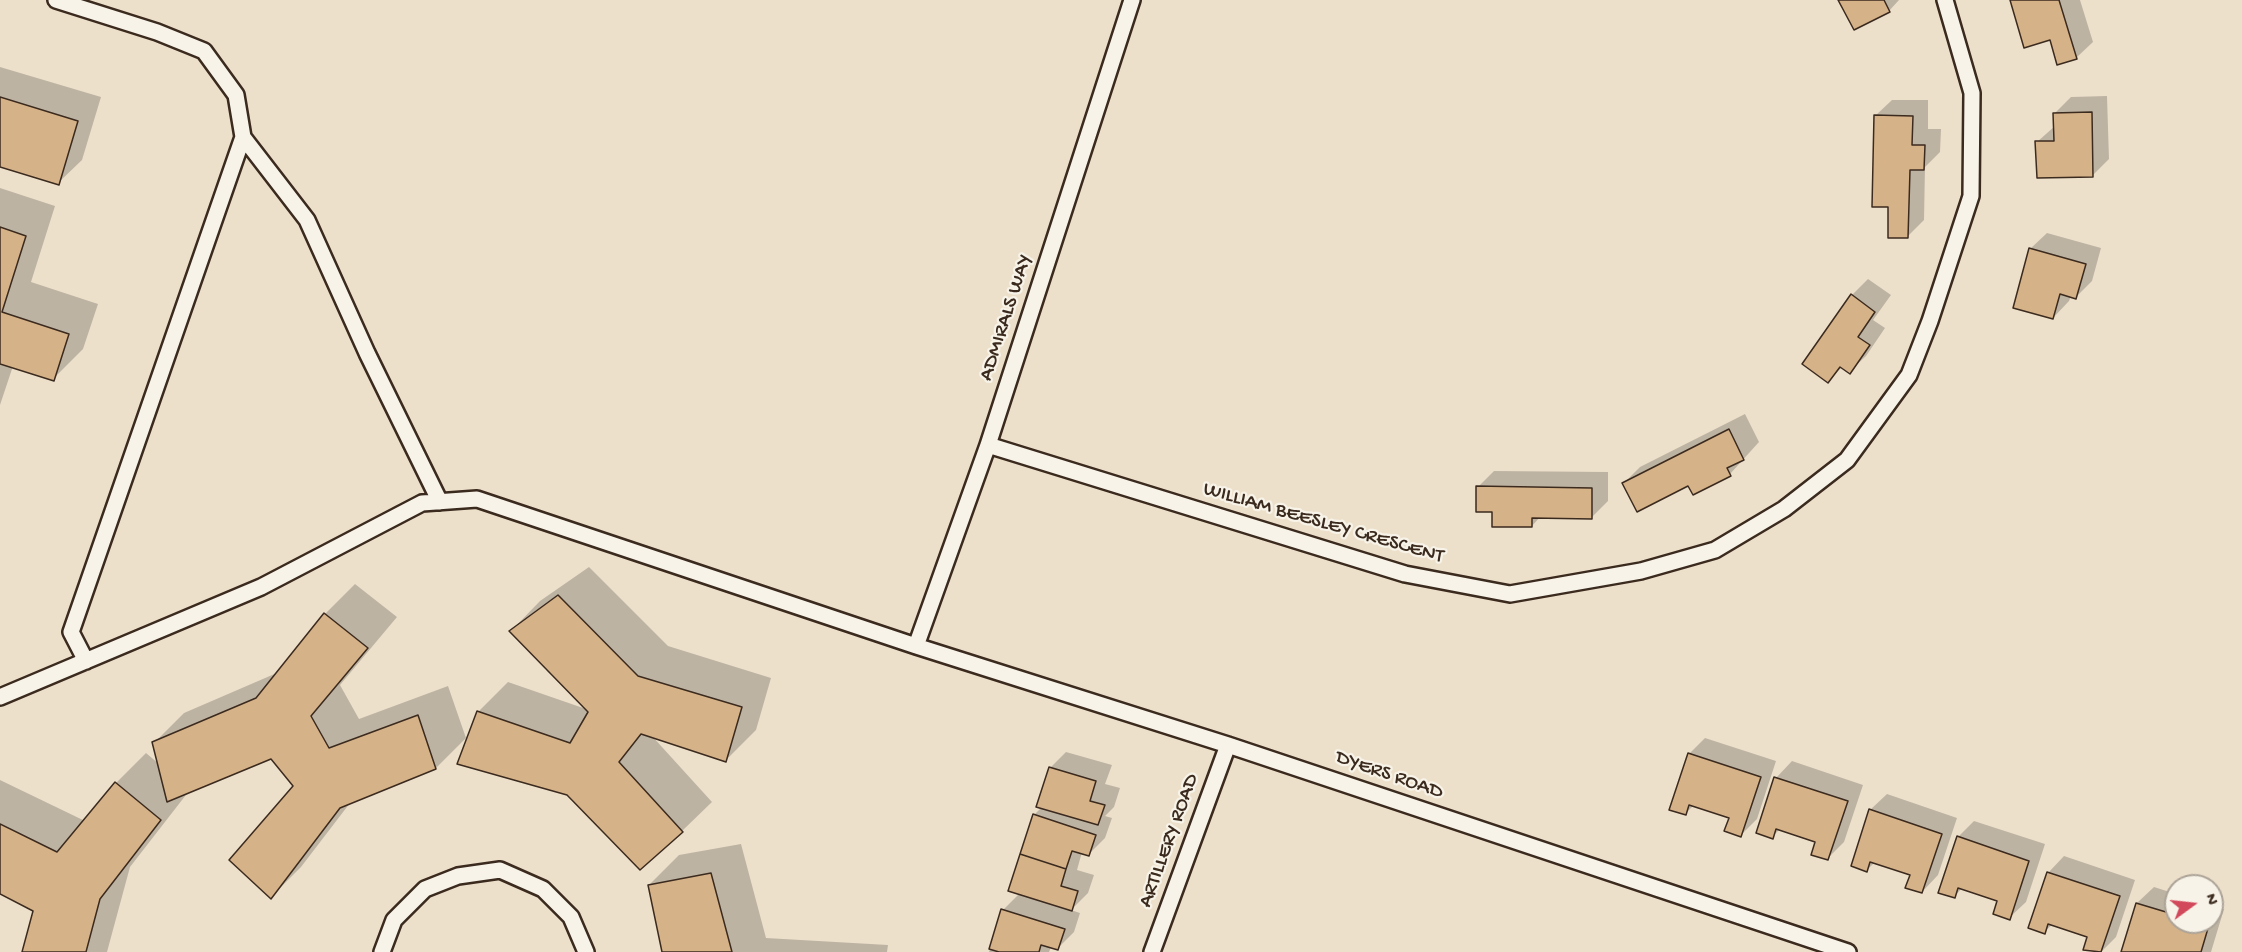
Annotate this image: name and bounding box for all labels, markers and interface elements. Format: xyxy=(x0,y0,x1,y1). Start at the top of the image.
street label: ADMIRALS WAY xyxy=(975,252,1039,384)
street label: WILLIAM BEESLEY CRESCENT xyxy=(1200,478,1446,570)
street label: DYERS ROAD xyxy=(1332,746,1446,806)
street label: ARTILLERY ROAD xyxy=(1134,771,1206,911)
north arrow xyxy=(2164,874,2224,934)
text: N xyxy=(2199,892,2220,907)

